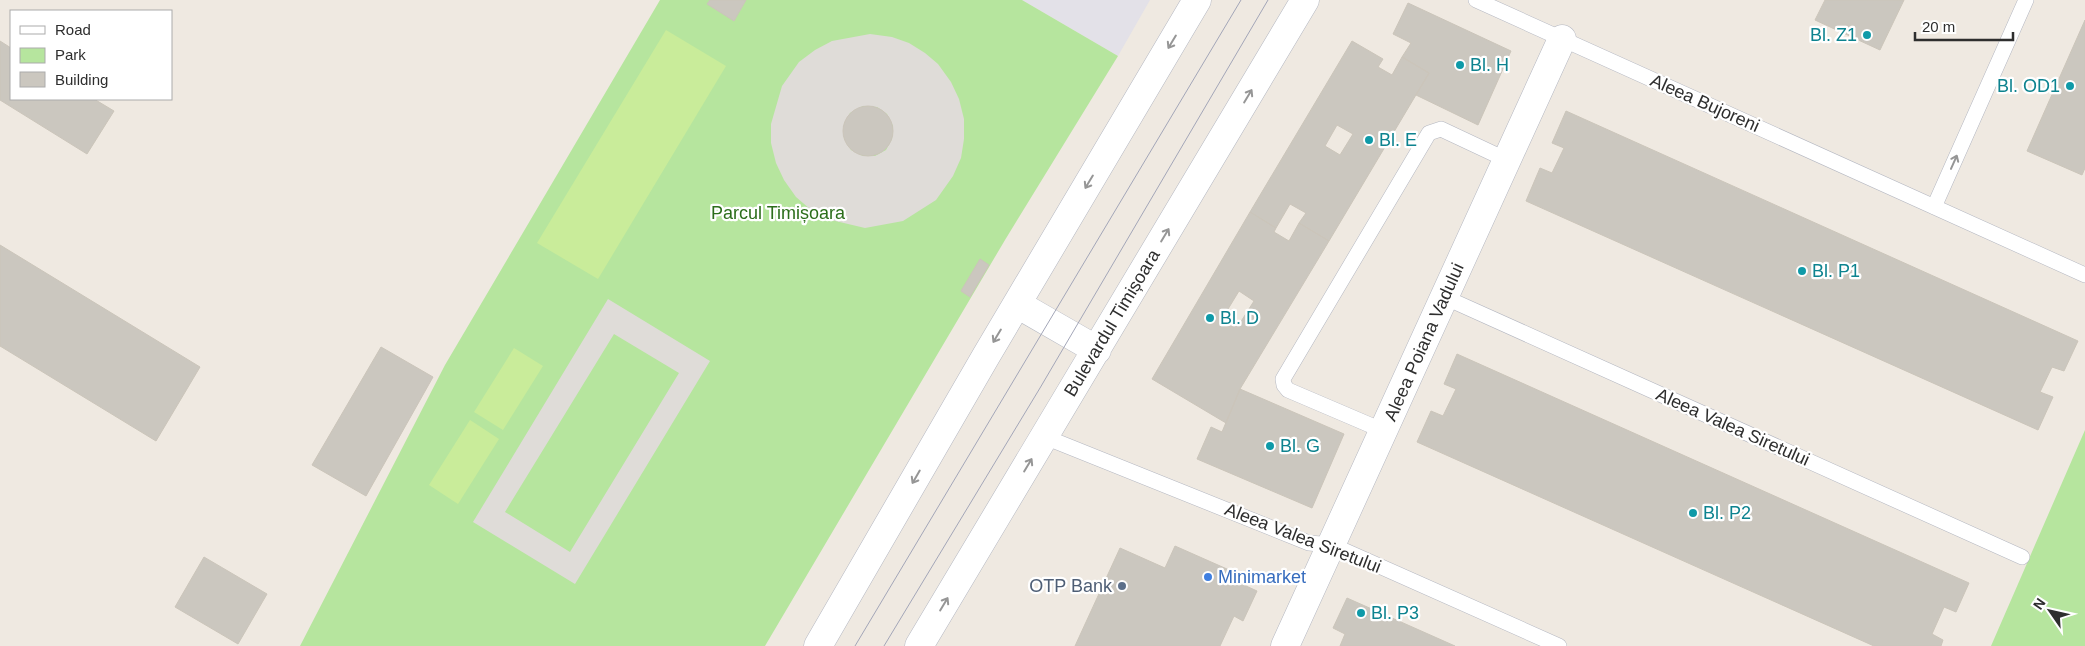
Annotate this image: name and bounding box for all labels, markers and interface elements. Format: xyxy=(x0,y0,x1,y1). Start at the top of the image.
legend xyxy=(10,10,172,100)
scale bar xyxy=(1915,10,2012,42)
text: 20 m xyxy=(1922,18,1955,35)
text: Road xyxy=(55,21,91,38)
place label: Bl. Z1 xyxy=(1810,25,1857,45)
marker: Bl. Z1 xyxy=(1861,29,1873,41)
one-way arrow xyxy=(1167,34,1177,49)
text: Park xyxy=(55,46,86,63)
place label: Bl. H xyxy=(1470,55,1509,75)
marker: Bl. H xyxy=(1454,59,1466,71)
street label: Aleea Bujoreni xyxy=(1647,70,1763,136)
text: Building xyxy=(55,71,108,88)
place label: Bl. OD1 xyxy=(1997,76,2060,96)
marker: Bl. OD1 xyxy=(2064,80,2076,92)
one-way arrow xyxy=(1243,89,1253,103)
place label: Bl. E xyxy=(1379,130,1417,150)
marker: Bl. E xyxy=(1363,134,1375,146)
one-way arrow xyxy=(1949,155,1959,170)
one-way arrow xyxy=(1084,174,1094,188)
park label: Parcul Timișoara xyxy=(711,203,846,223)
one-way arrow xyxy=(1160,229,1170,243)
street label: Bulevardul Timișoara xyxy=(1060,245,1164,400)
street label: Aleea Poiana Vadului xyxy=(1380,260,1468,424)
place label: Bl. P1 xyxy=(1812,261,1860,281)
marker: Bl. P1 xyxy=(1796,265,1808,277)
place label: Bl. D xyxy=(1220,308,1259,328)
marker: Bl. D xyxy=(1204,312,1216,324)
one-way arrow xyxy=(992,329,1002,343)
street label: Aleea Valea Siretului xyxy=(1653,384,1813,470)
place label: Bl. G xyxy=(1280,436,1320,456)
marker: Bl. G xyxy=(1264,440,1276,452)
one-way arrow xyxy=(1023,459,1033,473)
one-way arrow xyxy=(910,469,920,484)
street label: Aleea Valea Siretului xyxy=(1222,499,1384,577)
place label: Bl. P2 xyxy=(1703,503,1751,523)
marker: Bl. P2 xyxy=(1687,507,1699,519)
place label: Minimarket xyxy=(1218,567,1306,587)
marker: Minimarket xyxy=(1202,571,1214,583)
place label: OTP Bank xyxy=(1029,576,1113,596)
marker: OTP Bank xyxy=(1116,580,1128,592)
north arrow xyxy=(2025,586,2075,636)
text: N xyxy=(2030,595,2049,612)
one-way arrow xyxy=(939,598,949,612)
place label: Bl. P3 xyxy=(1371,603,1419,623)
marker: Bl. P3 xyxy=(1355,607,1367,619)

